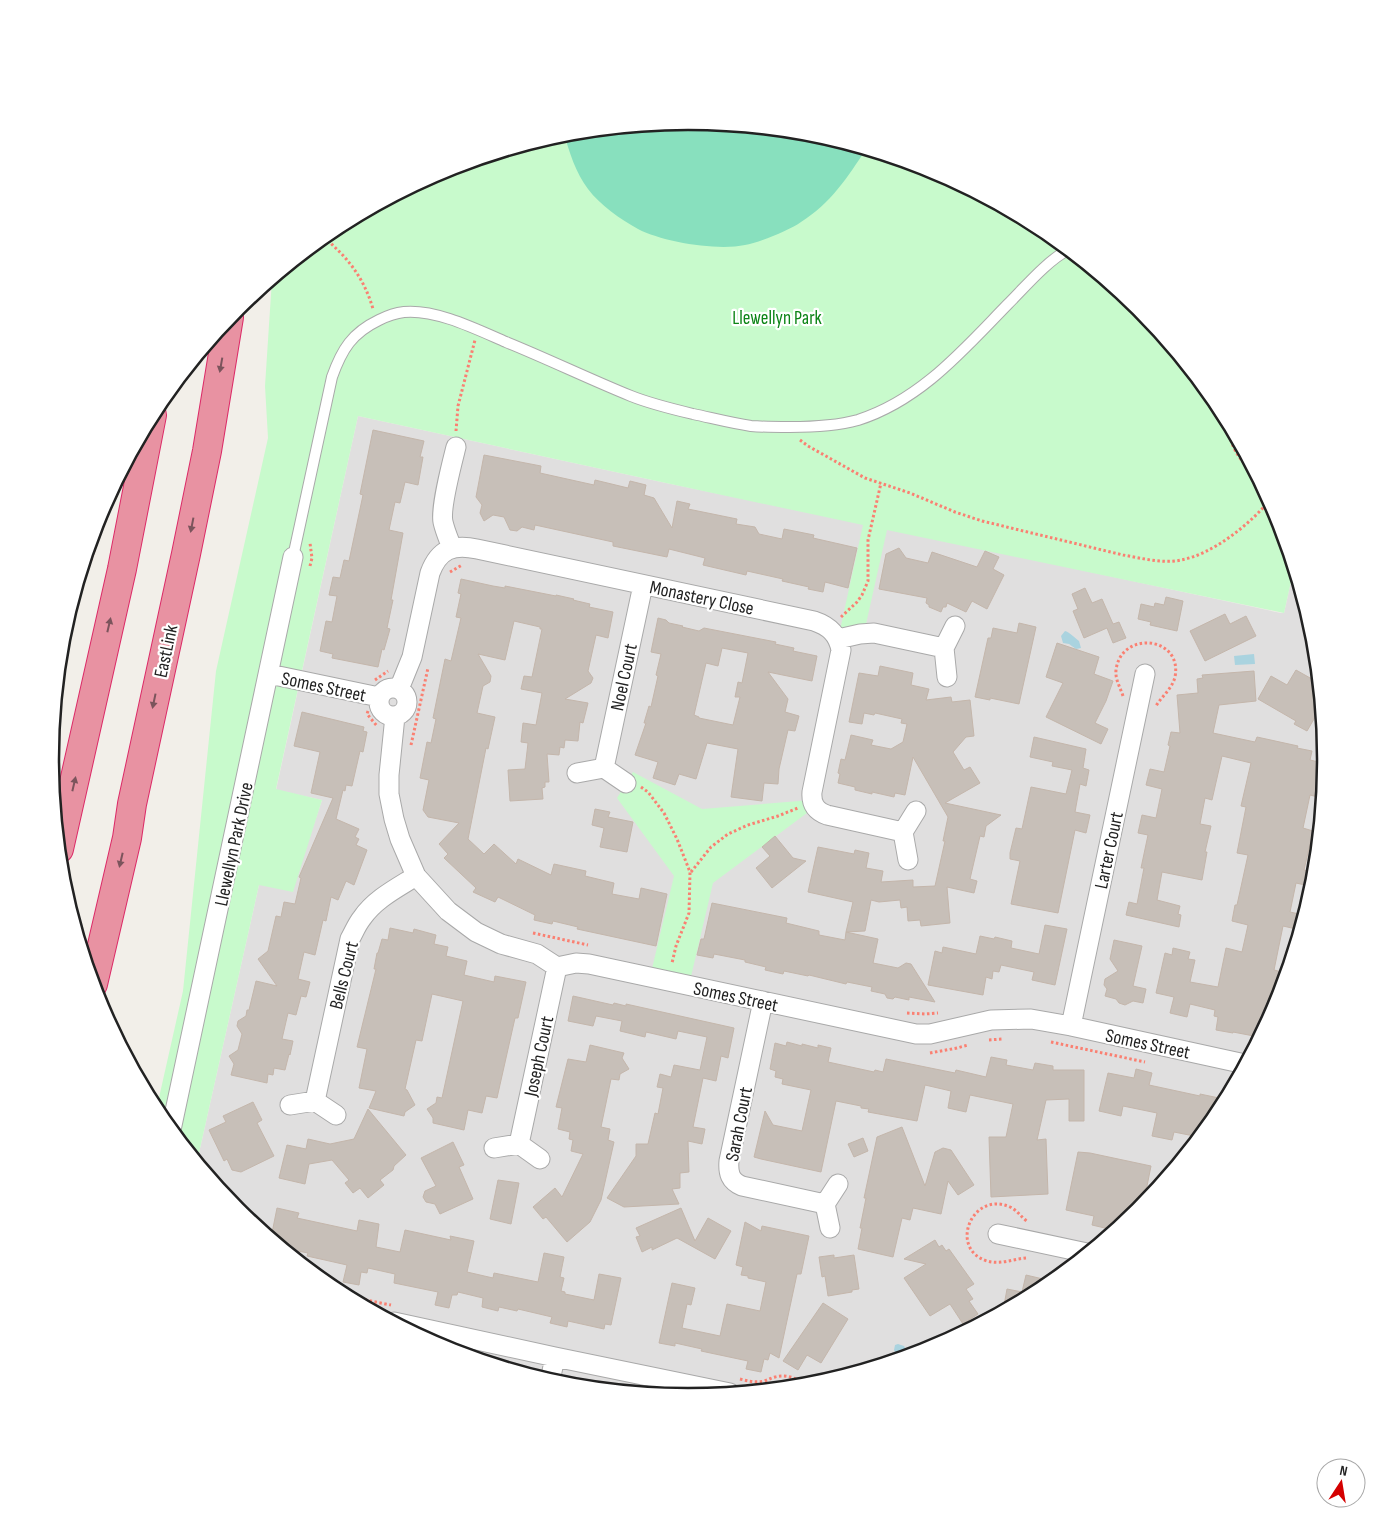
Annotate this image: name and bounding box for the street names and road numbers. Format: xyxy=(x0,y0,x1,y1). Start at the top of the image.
street label: Monastery Close xyxy=(648,576,756,621)
street label: EastLink xyxy=(150,622,183,680)
street label: Noel Court xyxy=(606,641,643,713)
street label: Somes Street xyxy=(279,667,368,708)
street label: Llewellyn Park Drive xyxy=(210,780,259,908)
street label: Larter Court xyxy=(1090,810,1129,891)
street label: Bells Court xyxy=(325,939,364,1012)
street label: Somes Street xyxy=(691,977,780,1018)
street label: Joseph Court xyxy=(520,1014,559,1100)
street label: Somes Street xyxy=(1103,1024,1192,1065)
street label: Sarah Court xyxy=(721,1085,758,1163)

